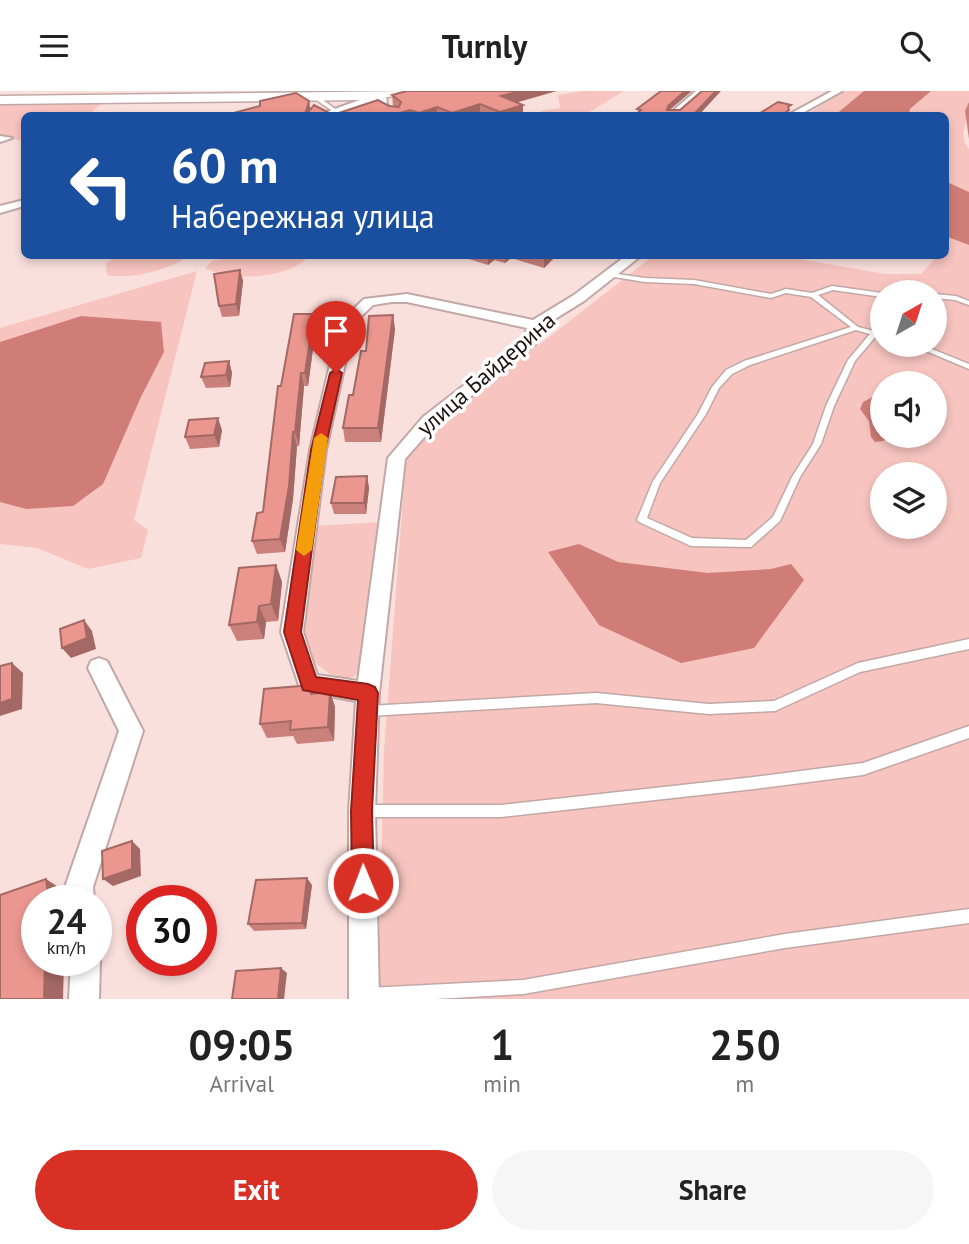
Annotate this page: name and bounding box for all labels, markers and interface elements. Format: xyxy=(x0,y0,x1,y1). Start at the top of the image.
text: Turnly xyxy=(442,25,527,67)
icon: menu xyxy=(35,27,73,65)
icon: search xyxy=(896,27,934,65)
text: 60 m xyxy=(171,133,278,197)
icon: left xyxy=(56,140,147,231)
text: Набережная улица xyxy=(171,195,435,237)
north arrow xyxy=(870,280,947,357)
map controls xyxy=(870,280,947,539)
pin xyxy=(306,301,366,373)
street label: улица Байдерина xyxy=(410,306,561,442)
icon: arrive xyxy=(317,312,355,350)
button: sound xyxy=(870,371,947,448)
button: layers xyxy=(870,462,947,539)
position arrow xyxy=(326,846,400,920)
speed limit sign: 30 xyxy=(126,885,217,976)
text: 24 xyxy=(47,898,86,944)
text: km/h xyxy=(47,936,86,959)
text: 09:05 xyxy=(188,1017,295,1072)
text: 1 xyxy=(490,1017,514,1072)
text: 250 xyxy=(709,1017,781,1072)
text: Arrival xyxy=(209,1069,274,1098)
text: min xyxy=(483,1069,521,1098)
text: m xyxy=(736,1069,754,1098)
button: Exit xyxy=(35,1150,478,1230)
button: Share xyxy=(492,1150,934,1230)

